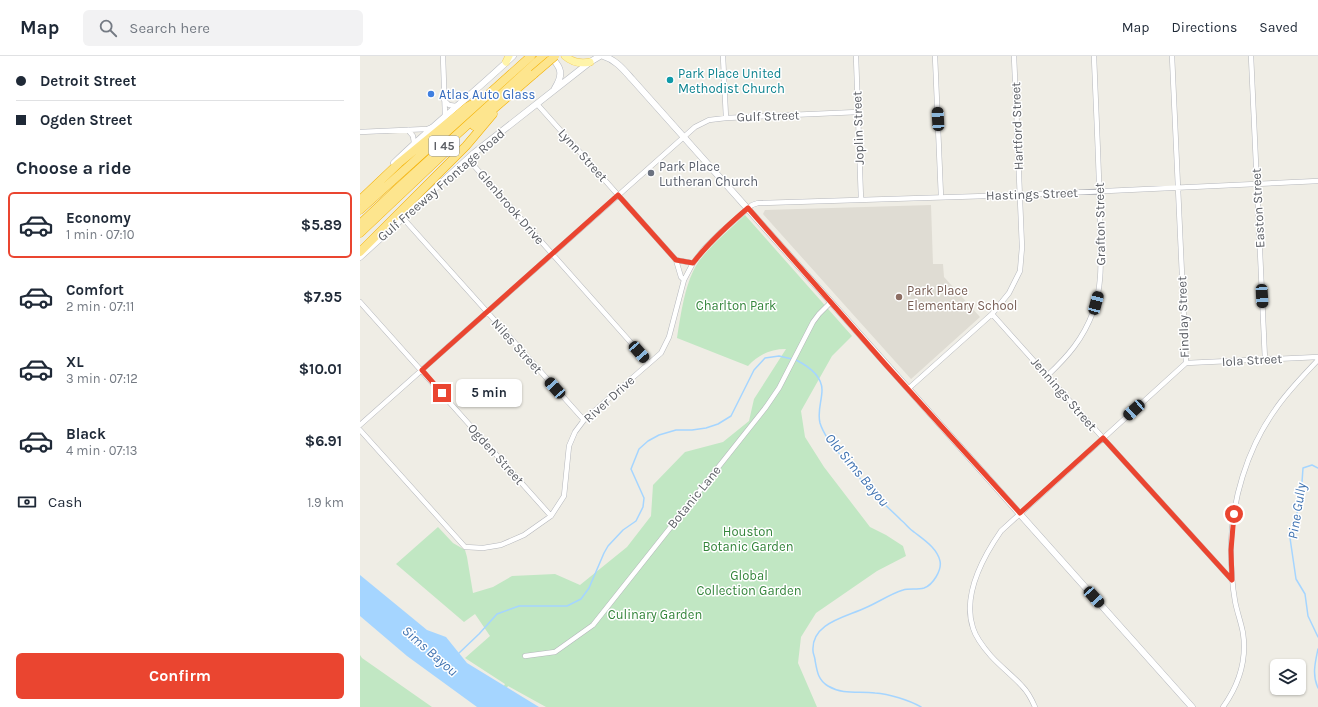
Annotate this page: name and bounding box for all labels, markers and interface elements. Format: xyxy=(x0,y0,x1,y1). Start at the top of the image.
search box xyxy=(83,10,363,46)
text: Map xyxy=(20,17,59,39)
icon: search xyxy=(97,17,119,39)
text: Search here xyxy=(129,19,210,37)
text: Map xyxy=(1122,19,1150,36)
text: Directions xyxy=(1172,19,1237,36)
text: Saved xyxy=(1259,19,1298,36)
place label: Park Place United Methodist Church xyxy=(678,66,785,96)
text: Detroit Street xyxy=(40,72,136,90)
marker: Park Place United Methodist Church xyxy=(665,75,675,85)
street label: Hartford Street xyxy=(1008,82,1026,170)
place label: Atlas Auto Glass xyxy=(439,87,535,102)
marker: Atlas Auto Glass xyxy=(426,89,436,99)
street label: Joplin Street xyxy=(849,91,867,165)
street label: Gulf Street xyxy=(736,107,800,125)
car xyxy=(931,107,945,131)
text: Ogden Street xyxy=(40,111,132,129)
street label: Lynn Street xyxy=(555,125,611,185)
street label: Gulf Freeway Frontage Road xyxy=(374,126,508,244)
road number: I 45 xyxy=(429,136,459,156)
text: Choose a ride xyxy=(16,157,131,179)
place label: Park Place Lutheran Church xyxy=(659,159,758,189)
street label: Glenbrook Drive xyxy=(475,167,548,248)
marker: Park Place Lutheran Church xyxy=(646,168,656,178)
street label: Easton Street xyxy=(1248,168,1268,248)
street label: Grafton Street xyxy=(1092,182,1108,266)
street label: Hastings Street xyxy=(986,185,1078,203)
icon: car xyxy=(18,207,54,243)
text: Economy xyxy=(66,209,131,227)
text: $5.89 xyxy=(301,216,342,234)
text: 1 min · 07:10 xyxy=(66,227,135,242)
street label: Findlay Street xyxy=(1174,276,1192,358)
icon: car xyxy=(18,279,54,315)
text: Comfort xyxy=(66,281,124,299)
place label: Park Place Elementary School xyxy=(907,283,1017,313)
car xyxy=(1255,284,1269,308)
text: $7.95 xyxy=(303,288,342,306)
car xyxy=(1087,290,1105,316)
marker: Park Place Elementary School xyxy=(894,292,904,302)
park label: Charlton Park xyxy=(696,298,776,313)
text: 2 min · 07:11 xyxy=(66,299,134,314)
street label: Niles Street xyxy=(488,315,546,377)
car xyxy=(627,339,651,365)
icon: car xyxy=(18,351,54,387)
street label: Iola Street xyxy=(1221,351,1283,369)
text: XL xyxy=(66,353,84,371)
street label: Jennings Street xyxy=(1028,354,1100,434)
text: $10.01 xyxy=(299,360,342,378)
text: 3 min · 07:12 xyxy=(66,371,138,386)
street label: River Drive xyxy=(580,372,638,426)
car xyxy=(543,375,567,401)
callout: 5 min xyxy=(456,379,522,407)
route end xyxy=(433,384,451,402)
text: 5 min xyxy=(471,385,507,400)
car xyxy=(1121,398,1147,422)
street label: Ogden Street xyxy=(465,420,527,488)
icon: car xyxy=(18,423,54,459)
text: Black xyxy=(66,425,106,443)
water label: Old Sims Bayou xyxy=(821,430,893,510)
text: $6.91 xyxy=(305,432,342,450)
text: 4 min · 07:13 xyxy=(66,443,138,458)
street label: Botanic Lane xyxy=(664,462,724,531)
water label: Pine Gully xyxy=(1284,481,1310,540)
icon: cash xyxy=(16,491,38,513)
text: Cash xyxy=(48,493,82,511)
text: 1.9 km xyxy=(307,495,344,510)
route start xyxy=(1225,505,1243,523)
park label: Houston Botanic Garden xyxy=(702,524,794,554)
park label: Global Collection Garden xyxy=(697,568,802,598)
car xyxy=(1082,584,1106,610)
park label: Culinary Garden xyxy=(608,607,702,622)
water label: Sims Bayou xyxy=(399,622,461,680)
button: Confirm xyxy=(16,653,344,699)
map controls xyxy=(1270,659,1306,695)
button: layers xyxy=(1270,659,1306,695)

